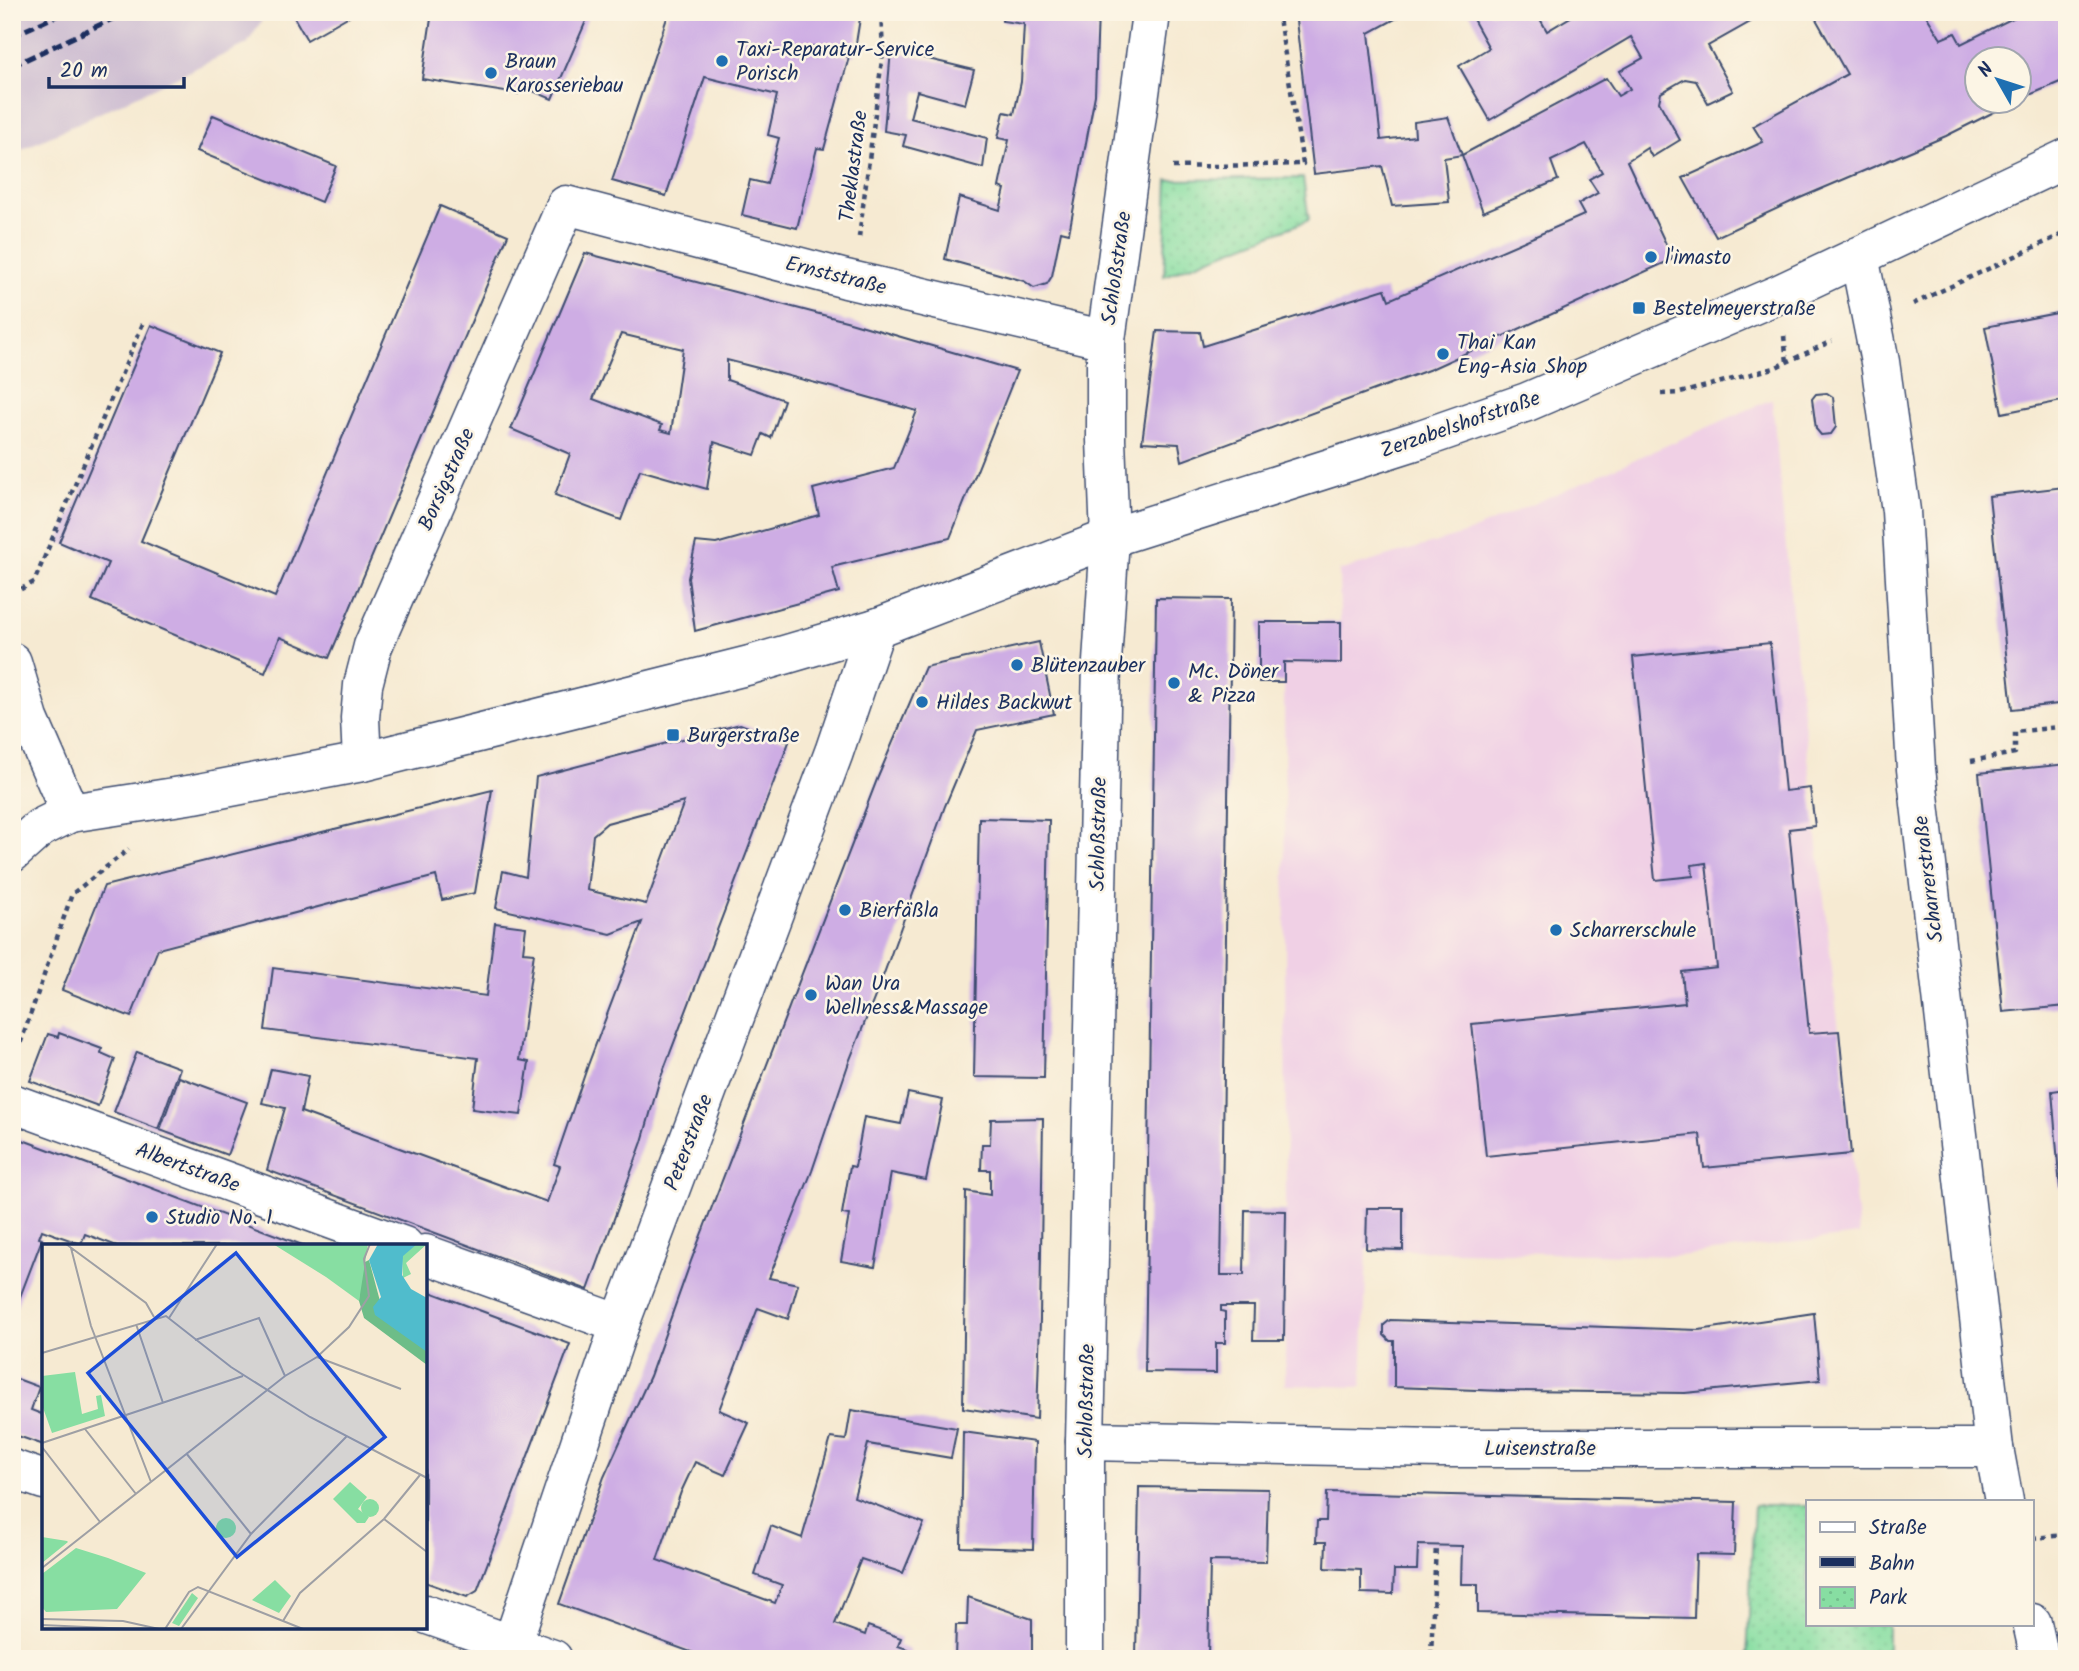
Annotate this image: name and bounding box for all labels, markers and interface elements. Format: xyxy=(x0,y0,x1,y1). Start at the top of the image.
place label: Taxi-Reparatur-Service Porisch xyxy=(736,34,935,91)
scale bar xyxy=(49,46,184,90)
place label: Braun Karosseriebau xyxy=(505,46,623,103)
north arrow xyxy=(1964,46,2034,116)
marker: Taxi-Reparatur-Service Porisch xyxy=(714,53,730,69)
text: 20 m xyxy=(60,55,108,88)
text: N xyxy=(1971,56,2002,85)
marker: Braun Karosseriebau xyxy=(483,65,499,81)
street label: Theklastraße xyxy=(831,108,878,224)
street label: Schloßstraße xyxy=(1093,209,1142,327)
place label: l'imasto xyxy=(1665,242,1731,275)
street label: Ernststraße xyxy=(782,248,890,305)
marker: l'imasto xyxy=(1643,249,1659,265)
place label: Bestelmeyerstraße xyxy=(1653,293,1816,326)
marker: Bestelmeyerstraße xyxy=(1631,300,1647,316)
place label: Thai Kan Eng-Asia Shop xyxy=(1457,327,1587,384)
marker: Thai Kan Eng-Asia Shop xyxy=(1435,346,1451,362)
street label: Zerzabelshofstraße xyxy=(1376,382,1545,468)
street label: Borsigstraße xyxy=(410,422,485,536)
place label: Blütenzauber xyxy=(1031,650,1146,683)
place label: Mc. Döner & Pizza xyxy=(1188,656,1279,713)
marker: Blütenzauber xyxy=(1009,657,1025,673)
marker: Mc. Döner & Pizza xyxy=(1166,675,1182,691)
place label: Hildes Backwut xyxy=(936,687,1073,720)
marker: Hildes Backwut xyxy=(914,694,930,710)
place label: Burgerstraße xyxy=(687,720,800,753)
marker: Burgerstraße xyxy=(665,727,681,743)
street label: Schloßstraße xyxy=(1082,776,1117,891)
street label: Scharrerstraße xyxy=(1905,813,1954,944)
place label: Bierfäßla xyxy=(859,895,939,928)
marker: Bierfäßla xyxy=(837,902,853,918)
place label: Scharrerschule xyxy=(1570,915,1697,948)
marker: Scharrerschule xyxy=(1548,922,1564,938)
place label: Wan Ura Wellness&Massage xyxy=(825,968,989,1025)
marker: Wan Ura Wellness&Massage xyxy=(803,987,819,1003)
street label: Peterstraße xyxy=(656,1089,723,1196)
street label: Albertstraße xyxy=(131,1134,245,1203)
place label: Studio No. 1 xyxy=(166,1202,273,1235)
marker: Studio No. 1 xyxy=(144,1209,160,1225)
inset map xyxy=(42,1244,427,1629)
street label: Schloßstraße xyxy=(1070,1343,1105,1458)
street label: Luisenstraße xyxy=(1484,1433,1596,1466)
legend xyxy=(1806,1500,2034,1626)
text: Straße xyxy=(1869,1512,1927,1545)
text: Bahn xyxy=(1869,1548,1915,1581)
text: Park xyxy=(1869,1582,1907,1615)

